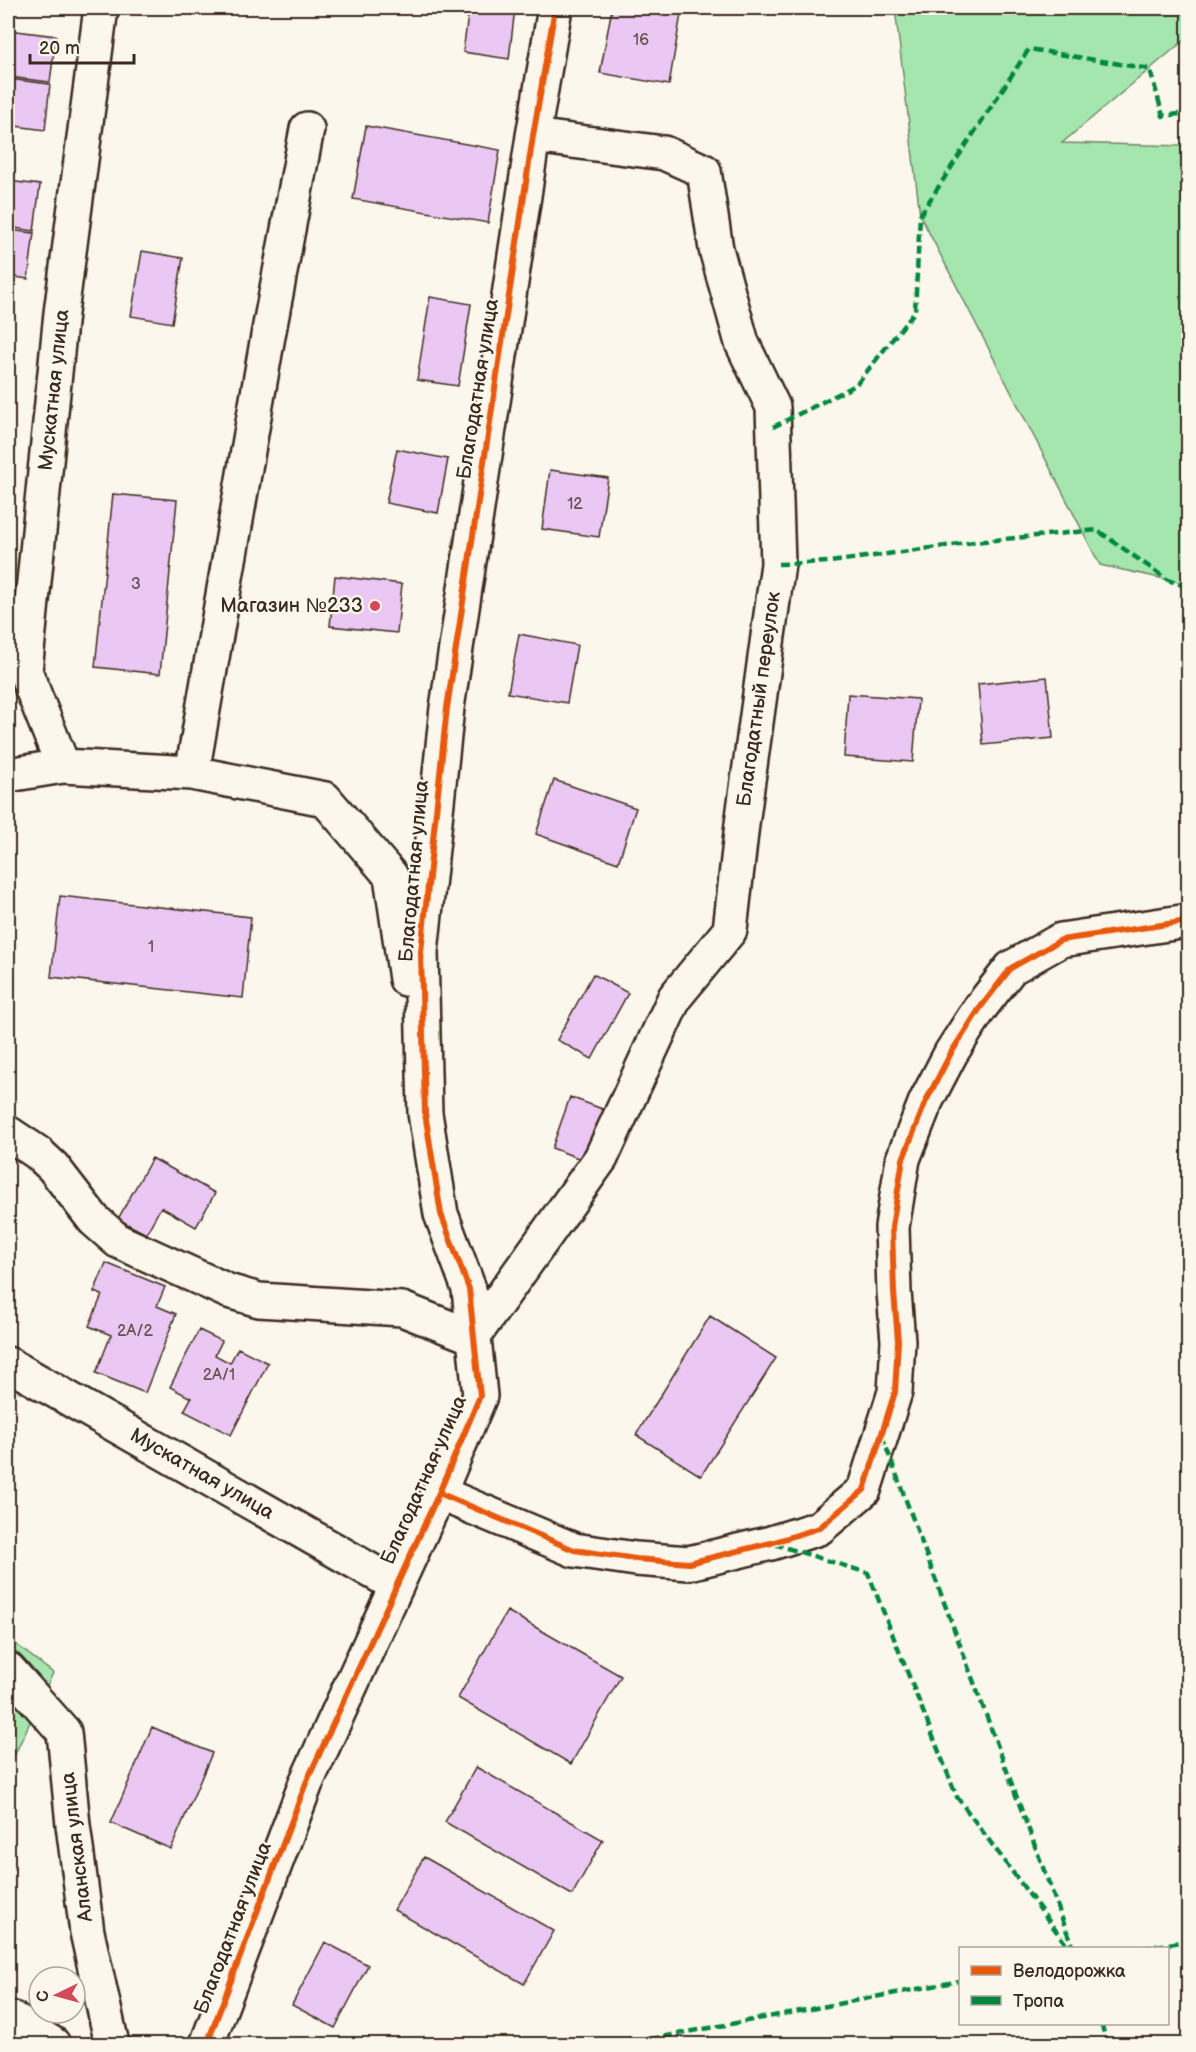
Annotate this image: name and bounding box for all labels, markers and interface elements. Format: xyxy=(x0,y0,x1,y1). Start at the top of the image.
scale bar xyxy=(30,27,134,65)
house number: 16 xyxy=(633,31,649,50)
text: 20 m xyxy=(39,38,80,59)
street label: Благодатная улица xyxy=(452,297,504,481)
street label: Мускатная улица xyxy=(34,308,74,472)
house number: 12 xyxy=(567,495,583,514)
house number: 3 xyxy=(131,575,141,594)
street label: Благодатный переулок xyxy=(732,590,786,808)
place label: Магазин №233 xyxy=(220,594,363,618)
marker: Магазин №233 xyxy=(368,599,382,613)
street label: Благодатная улица xyxy=(394,779,434,963)
house number: 1 xyxy=(148,938,154,957)
house number: 2А/2 xyxy=(117,1322,153,1341)
house number: 2А/1 xyxy=(203,1366,235,1385)
street label: Благодатная улица xyxy=(376,1392,472,1568)
street label: Мускатная улица xyxy=(126,1423,278,1525)
street label: Аланская улица xyxy=(56,1771,98,1924)
street label: Благодатная улица xyxy=(189,1838,277,2017)
legend xyxy=(959,1947,1169,2025)
text: Велодорожка xyxy=(1013,1961,1126,1982)
north arrow xyxy=(27,1965,87,2025)
text: С xyxy=(34,1990,54,2003)
text: Тропа xyxy=(1013,1991,1064,2012)

